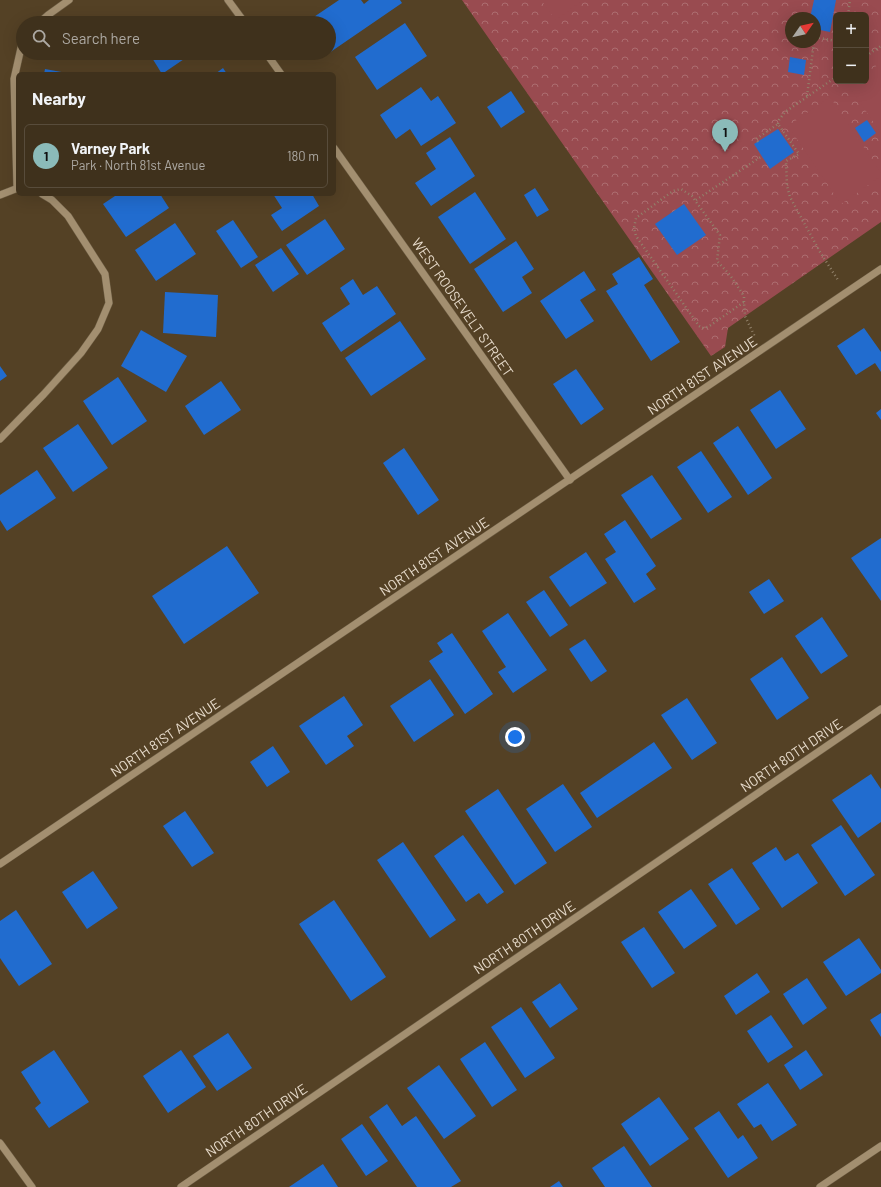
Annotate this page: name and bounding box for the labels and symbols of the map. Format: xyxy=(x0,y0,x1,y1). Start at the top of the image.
north arrow xyxy=(785,12,821,48)
pin: 1 xyxy=(712,119,738,152)
street label: WEST ROOSEVELT STREET xyxy=(409,234,517,380)
street label: NORTH 81ST AVENUE xyxy=(644,332,760,418)
street label: NORTH 81ST AVENUE xyxy=(376,513,492,599)
street label: NORTH 81ST AVENUE xyxy=(107,694,223,780)
street label: NORTH 80TH DRIVE xyxy=(737,715,845,795)
your location xyxy=(505,727,525,747)
street label: NORTH 80TH DRIVE xyxy=(470,897,578,977)
street label: NORTH 80TH DRIVE xyxy=(202,1080,310,1160)

